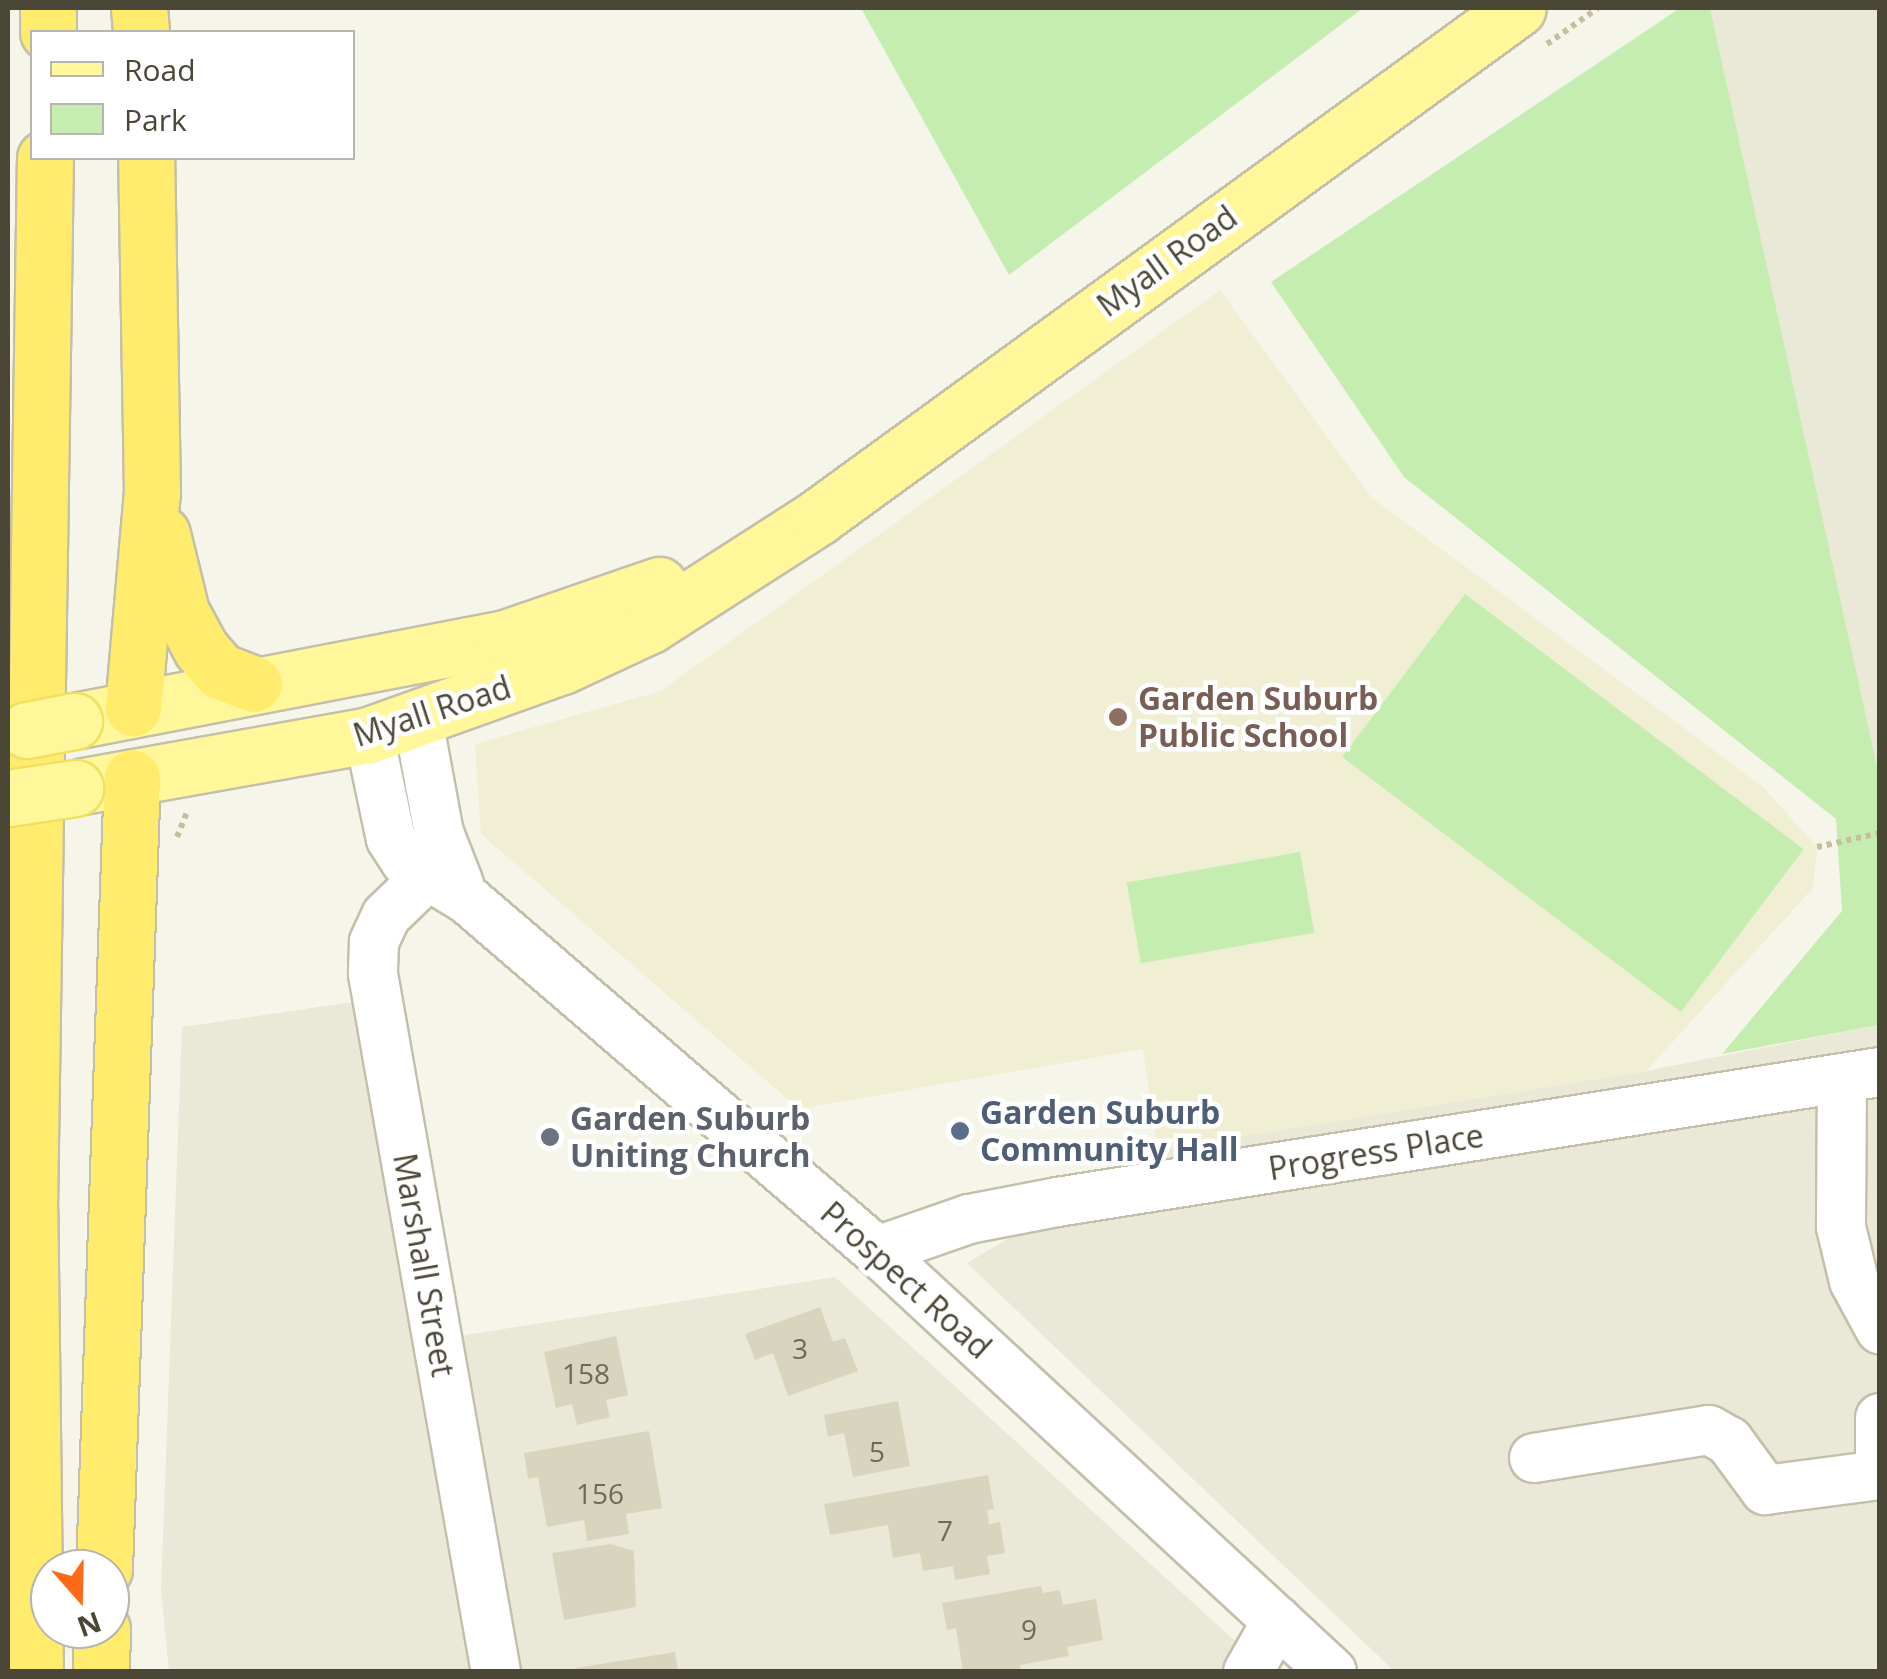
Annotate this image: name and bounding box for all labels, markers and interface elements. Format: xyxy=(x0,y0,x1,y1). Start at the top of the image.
legend xyxy=(30,30,355,160)
text: Road xyxy=(124,49,196,90)
text: Park xyxy=(124,99,187,140)
street label: Myall Road xyxy=(1090,197,1244,325)
street label: Myall Road xyxy=(348,667,516,755)
place label: Garden Suburb Public School xyxy=(1138,680,1378,755)
marker: Garden Suburb Public School xyxy=(1107,706,1129,728)
place label: Garden Suburb Community Hall xyxy=(980,1094,1239,1169)
place label: Garden Suburb Uniting Church xyxy=(570,1100,811,1175)
street label: Progress Place xyxy=(1266,1116,1486,1188)
marker: Garden Suburb Community Hall xyxy=(949,1120,971,1142)
marker: Garden Suburb Uniting Church xyxy=(539,1126,561,1148)
street label: Marshall Street xyxy=(385,1150,463,1380)
street label: Prospect Road xyxy=(813,1194,999,1366)
house number: 3 xyxy=(792,1331,808,1365)
house number: 158 xyxy=(562,1356,610,1390)
house number: 5 xyxy=(869,1434,885,1468)
house number: 156 xyxy=(576,1476,624,1510)
house number: 7 xyxy=(937,1513,953,1547)
north arrow xyxy=(30,1549,130,1649)
text: N xyxy=(72,1604,107,1647)
house number: 9 xyxy=(1021,1612,1037,1646)

